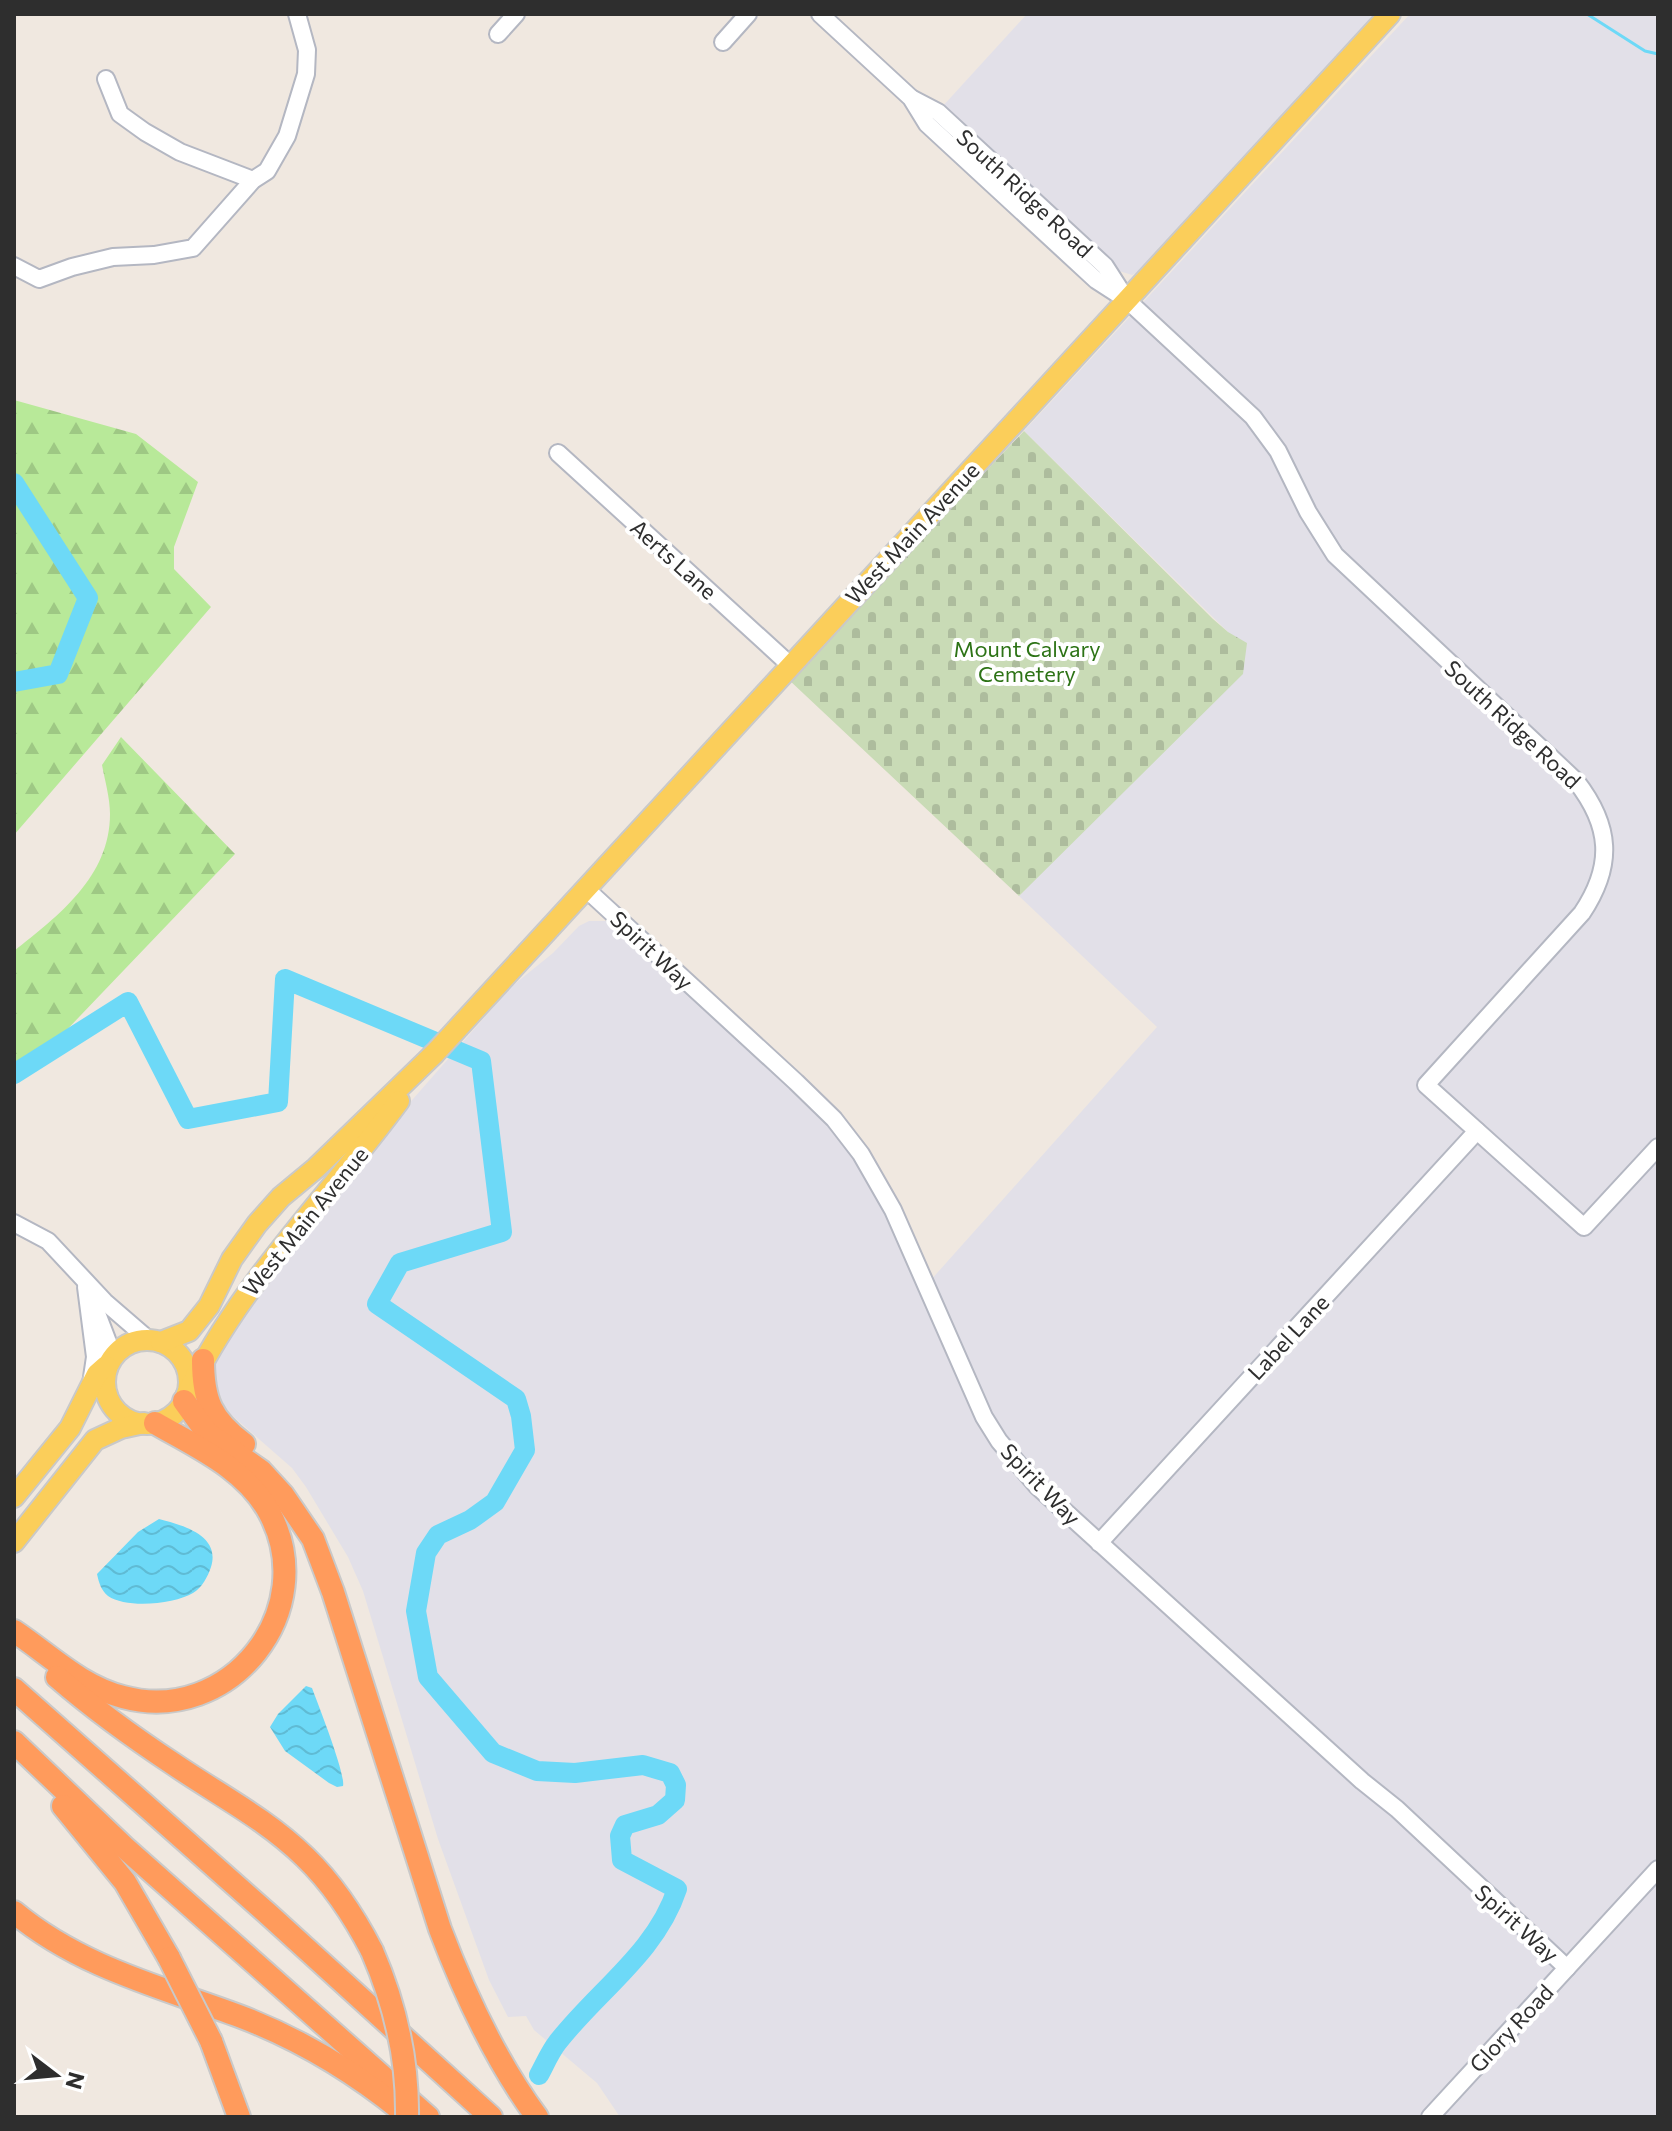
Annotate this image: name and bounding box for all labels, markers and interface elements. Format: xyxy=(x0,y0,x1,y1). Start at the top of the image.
street label: South Ridge Road xyxy=(951,123,1099,263)
street label: West Main Avenue xyxy=(839,457,985,609)
street label: Aerts Lane xyxy=(625,513,723,605)
park label: Mount Calvary Cemetery xyxy=(953,635,1101,687)
street label: South Ridge Road xyxy=(1439,654,1587,794)
street label: Spirit Way xyxy=(605,905,699,995)
street label: West Main Avenue xyxy=(237,1141,373,1301)
street label: Label Lane xyxy=(1242,1289,1334,1385)
street label: Spirit Way xyxy=(995,1438,1087,1530)
street label: Spirit Way xyxy=(1470,1878,1564,1968)
street label: Glory Road xyxy=(1463,1978,1559,2078)
north arrow xyxy=(16,2035,96,2115)
text: N xyxy=(60,2069,91,2092)

